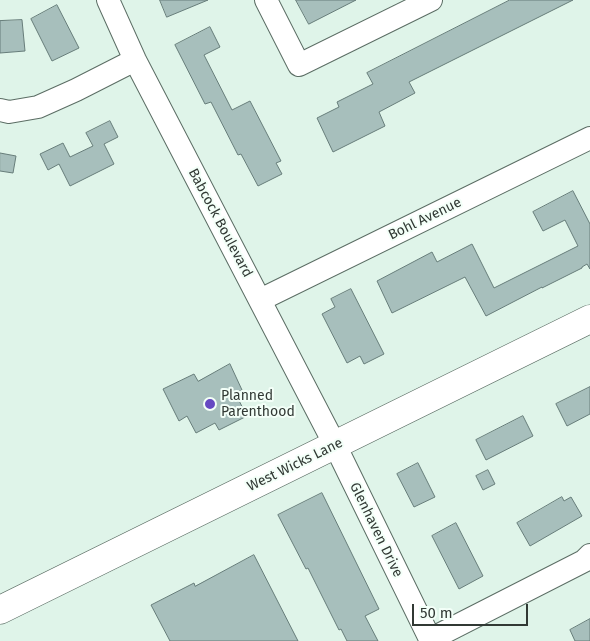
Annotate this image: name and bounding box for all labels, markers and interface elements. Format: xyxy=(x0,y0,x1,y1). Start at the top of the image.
street label: Babcock Boulevard xyxy=(184,166,256,280)
street label: Bohl Avenue xyxy=(386,194,464,244)
place label: Planned Parenthood xyxy=(221,388,295,421)
marker: Planned Parenthood xyxy=(203,397,217,411)
street label: West Wicks Lane xyxy=(244,435,346,495)
street label: Glenhaven Drive xyxy=(346,480,406,580)
scale bar xyxy=(415,594,531,626)
text: 50 m xyxy=(420,604,453,622)

